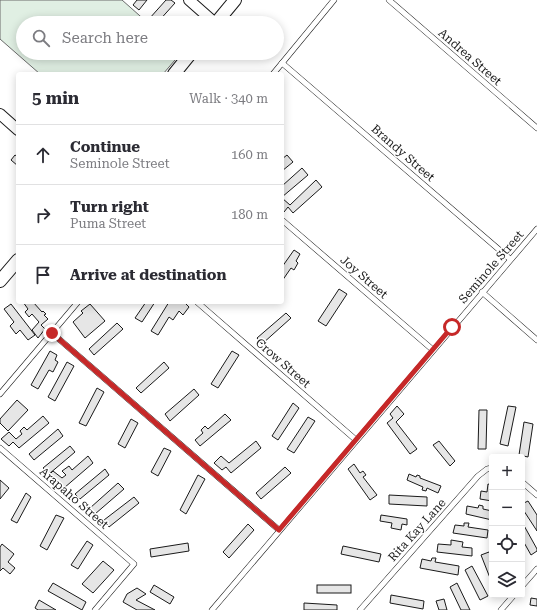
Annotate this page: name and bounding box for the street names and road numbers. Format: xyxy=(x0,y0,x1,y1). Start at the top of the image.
street label: Andrea Street xyxy=(436,26,505,89)
street label: Brandy Street xyxy=(368,122,438,185)
street label: Seminole Street xyxy=(456,227,527,306)
street label: Joy Street xyxy=(337,253,391,302)
street label: Crow Street xyxy=(253,335,314,391)
street label: Arapaho Street xyxy=(37,464,112,532)
street label: Rita Kay Lane xyxy=(385,496,449,564)

